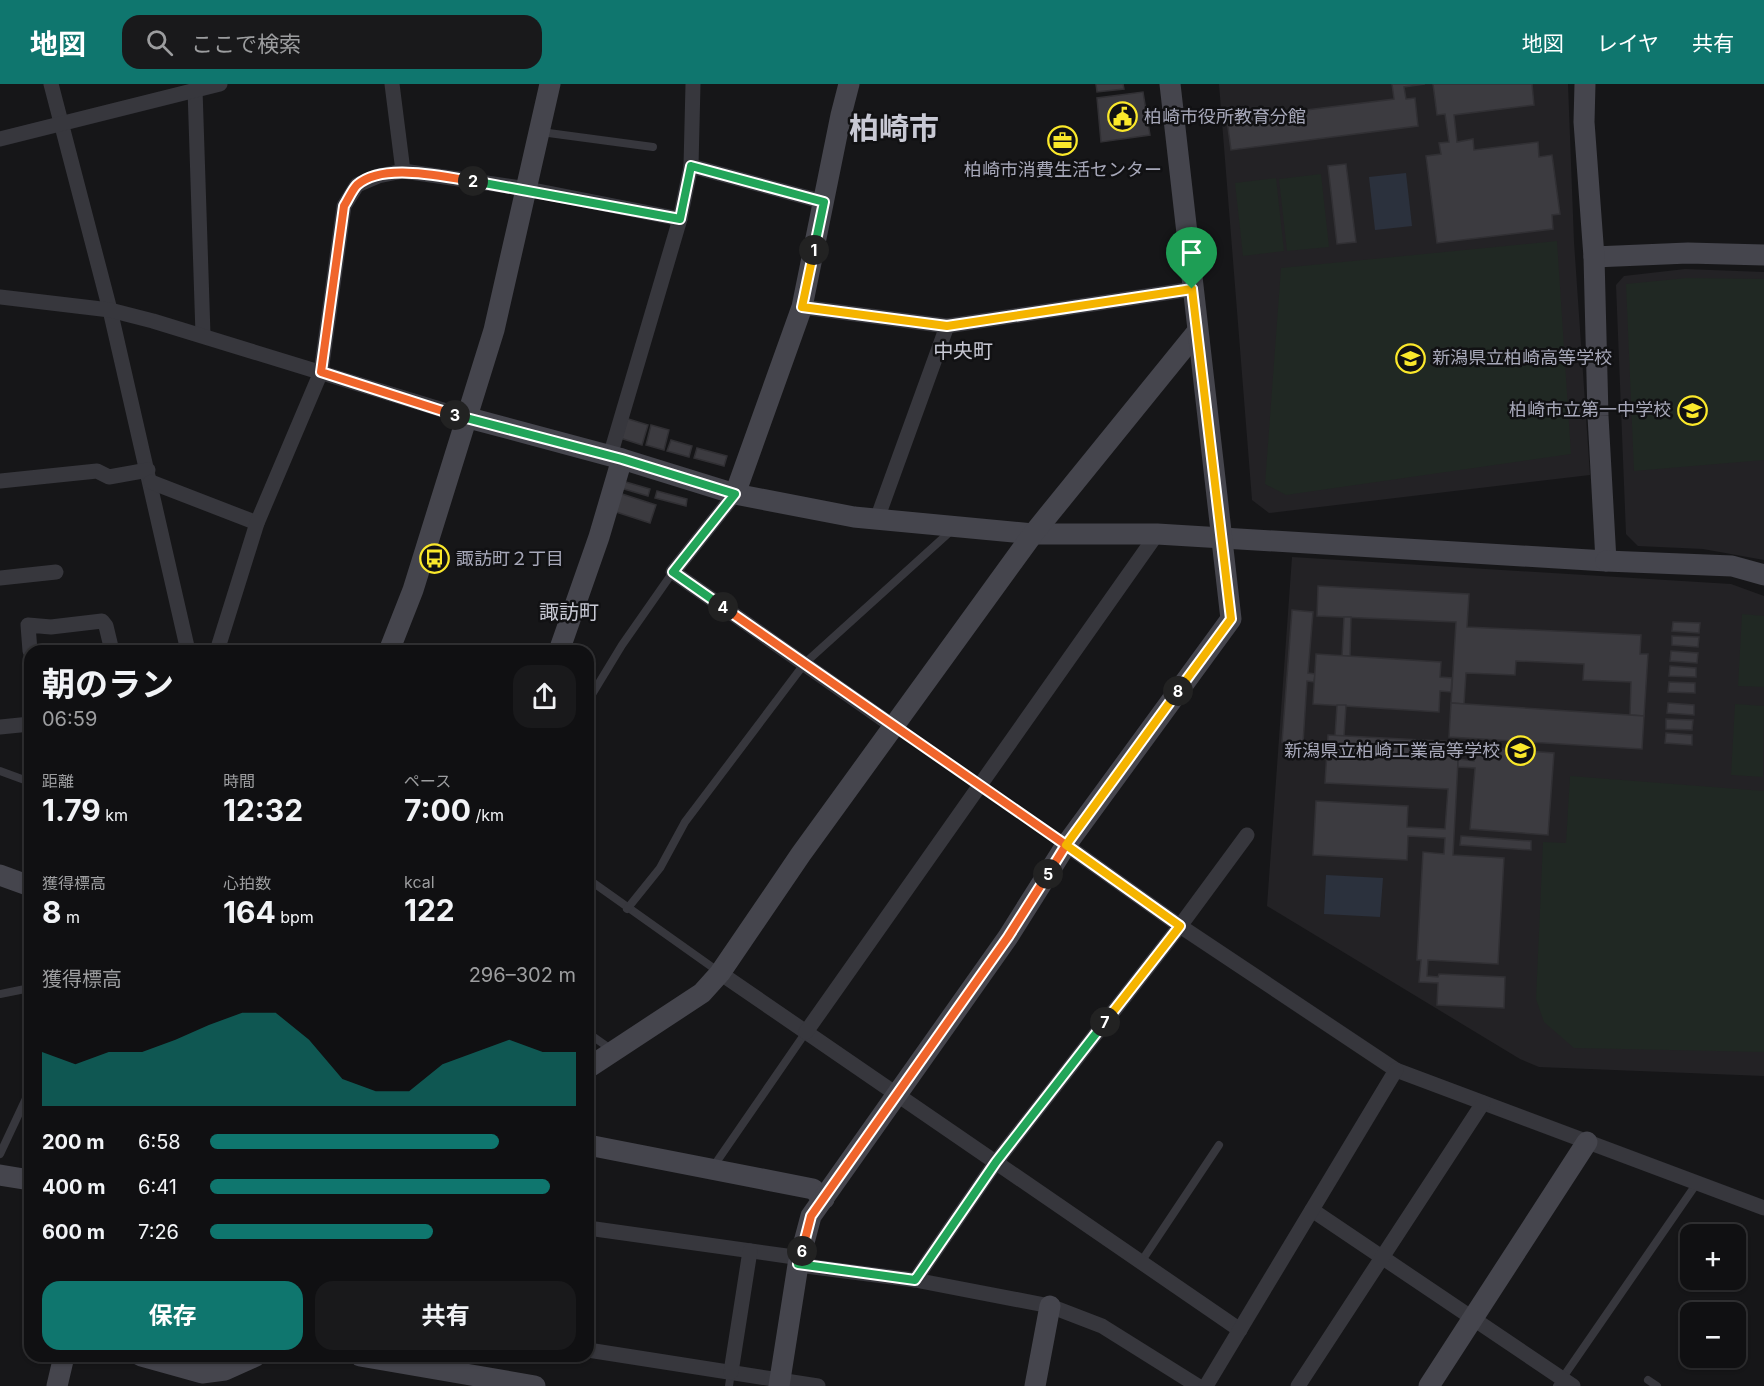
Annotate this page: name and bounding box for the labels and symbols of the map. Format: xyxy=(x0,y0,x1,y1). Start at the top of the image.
public building icon: 柏崎市役所教育分館 xyxy=(1107,101,1139,133)
place label: 柏崎市役所教育分館 xyxy=(1144,106,1306,127)
district label: 柏崎市 xyxy=(849,110,939,146)
office icon: 柏崎市消費生活センター xyxy=(1047,125,1079,157)
place label: 柏崎市消費生活センター xyxy=(964,159,1162,180)
pin: 2 xyxy=(458,166,488,196)
pin xyxy=(1166,227,1217,289)
pin: 1 xyxy=(799,235,829,265)
district label: 中央町 xyxy=(933,339,993,363)
school or university icon: 新潟県立柏崎高等学校 xyxy=(1395,342,1427,374)
place label: 新潟県立柏崎高等学校 xyxy=(1432,347,1612,368)
school or university icon: 柏崎市立第一中学校 xyxy=(1676,394,1708,426)
place label: 柏崎市立第一中学校 xyxy=(1509,399,1671,420)
pin: 3 xyxy=(440,400,470,430)
bus stop icon: 諏訪町２丁目 xyxy=(419,543,451,575)
place label: 諏訪町２丁目 xyxy=(456,548,564,569)
pin: 4 xyxy=(708,592,738,622)
district label: 諏訪町 xyxy=(539,600,599,624)
pin: 8 xyxy=(1163,676,1193,706)
school or university icon: 新潟県立柏崎工業高等学校 xyxy=(1505,735,1537,767)
place label: 新潟県立柏崎工業高等学校 xyxy=(1284,740,1500,761)
pin: 5 xyxy=(1033,859,1063,889)
pin: 7 xyxy=(1090,1007,1120,1037)
pin: 6 xyxy=(787,1236,817,1266)

